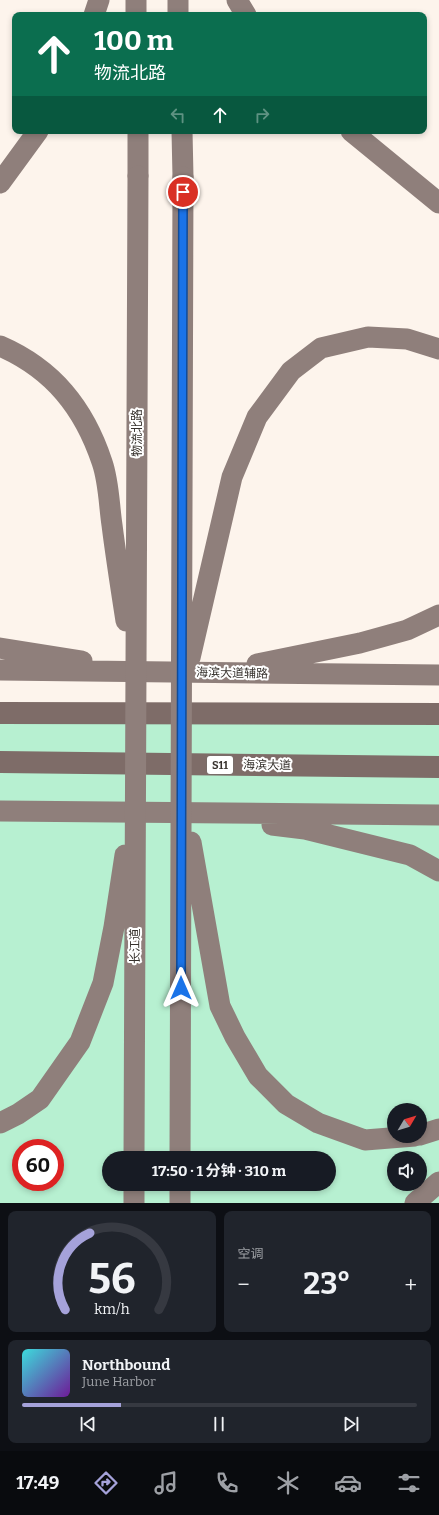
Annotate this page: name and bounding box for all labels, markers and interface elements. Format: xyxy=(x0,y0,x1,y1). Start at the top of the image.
text: 100 m xyxy=(94,24,173,57)
icon: ahead xyxy=(28,28,80,80)
text: 物流北路 xyxy=(94,62,166,84)
icon: left xyxy=(167,104,189,126)
icon: ahead xyxy=(209,104,231,126)
icon: right xyxy=(251,104,273,126)
pin xyxy=(166,175,200,209)
icon: arrive xyxy=(172,181,194,203)
street label: 物流北路 xyxy=(130,409,144,457)
street label: 海滨大道辅路 xyxy=(196,665,268,681)
road number: S11 xyxy=(207,756,233,774)
street label: 海滨大道 xyxy=(243,758,291,772)
street label: 长江道 xyxy=(128,928,142,964)
position arrow xyxy=(160,967,202,1009)
north arrow xyxy=(387,1103,427,1143)
map controls xyxy=(387,1103,427,1191)
speed limit sign: 60 xyxy=(12,1139,64,1191)
button: sound xyxy=(387,1151,427,1191)
text: 17:50 · 1 分钟 · 310 m xyxy=(152,1162,286,1180)
text: 空调 xyxy=(238,1246,264,1261)
text: 56 xyxy=(88,1253,135,1303)
text: 23° xyxy=(303,1266,351,1302)
text: − xyxy=(238,1271,250,1298)
text: + xyxy=(404,1271,417,1298)
text: km/h xyxy=(94,1300,130,1317)
text: Northbound xyxy=(82,1356,170,1374)
text: June Harbor xyxy=(82,1374,156,1389)
icon: previous xyxy=(77,1413,99,1435)
icon: pause xyxy=(208,1413,230,1435)
icon: next xyxy=(340,1413,362,1435)
icon: directions xyxy=(92,1469,120,1497)
icon: music xyxy=(152,1469,180,1497)
icon: phone xyxy=(213,1469,241,1497)
icon: climate xyxy=(274,1469,302,1497)
icon: car xyxy=(334,1469,362,1497)
icon: filters xyxy=(395,1469,423,1497)
text: 17:49 xyxy=(16,1472,59,1494)

